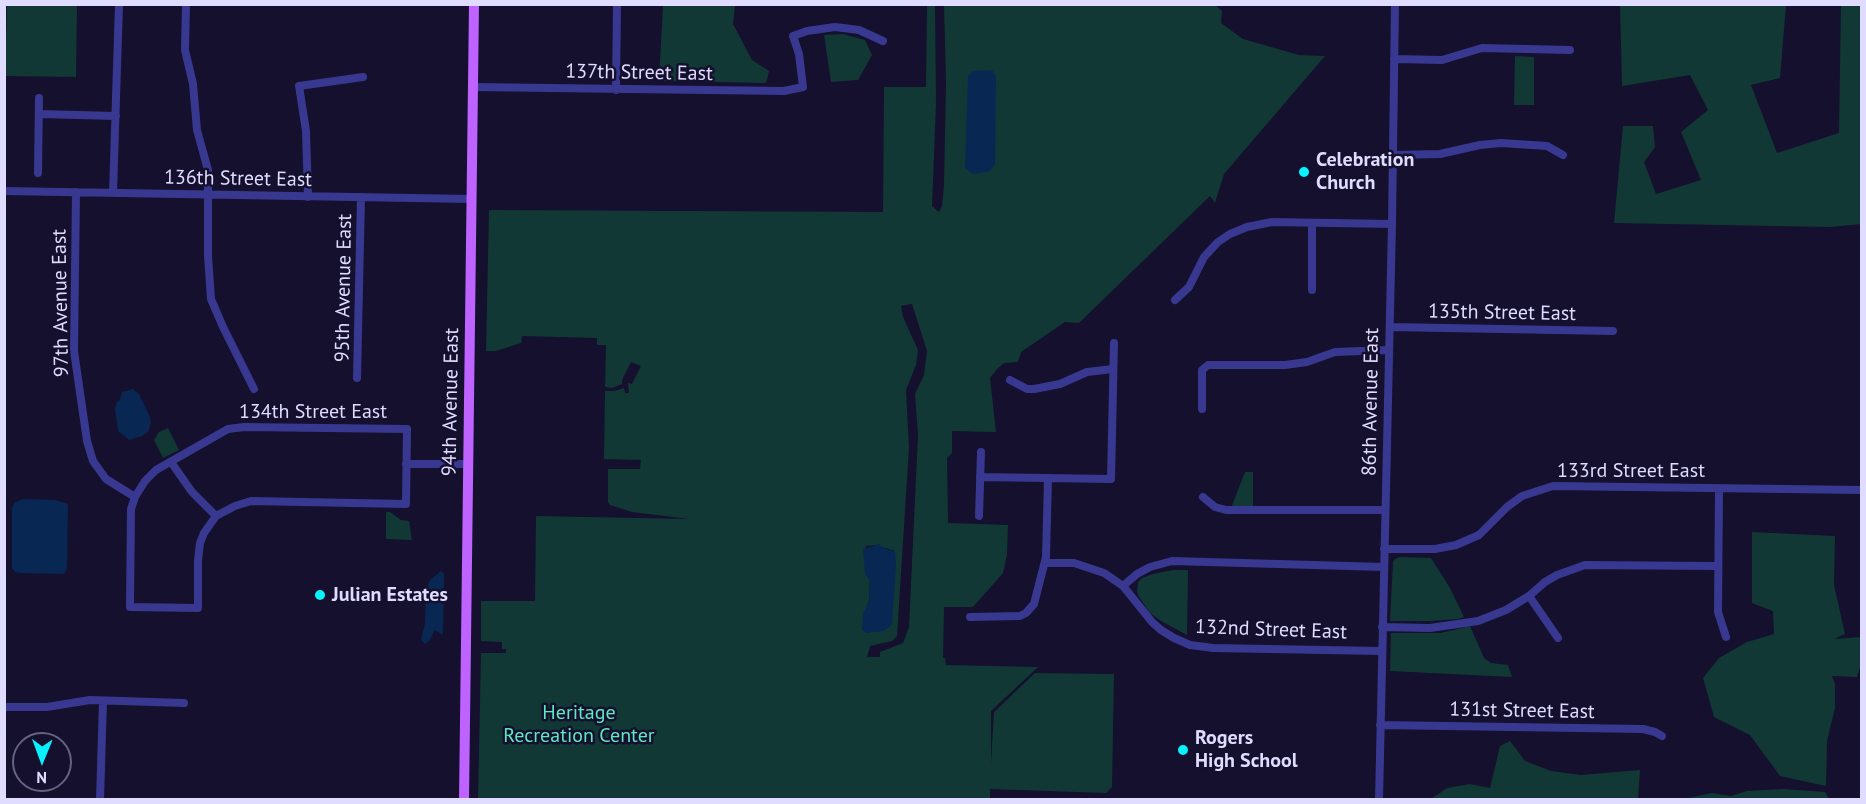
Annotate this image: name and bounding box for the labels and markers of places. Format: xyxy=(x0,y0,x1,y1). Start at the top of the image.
place label: Celebration Church xyxy=(1316,148,1414,195)
marker: Celebration Church xyxy=(1297,165,1311,179)
place label: Julian Estates xyxy=(332,583,448,607)
marker: Julian Estates xyxy=(313,588,327,602)
place label: Rogers High School xyxy=(1195,726,1298,773)
marker: Rogers High School xyxy=(1176,743,1190,757)

